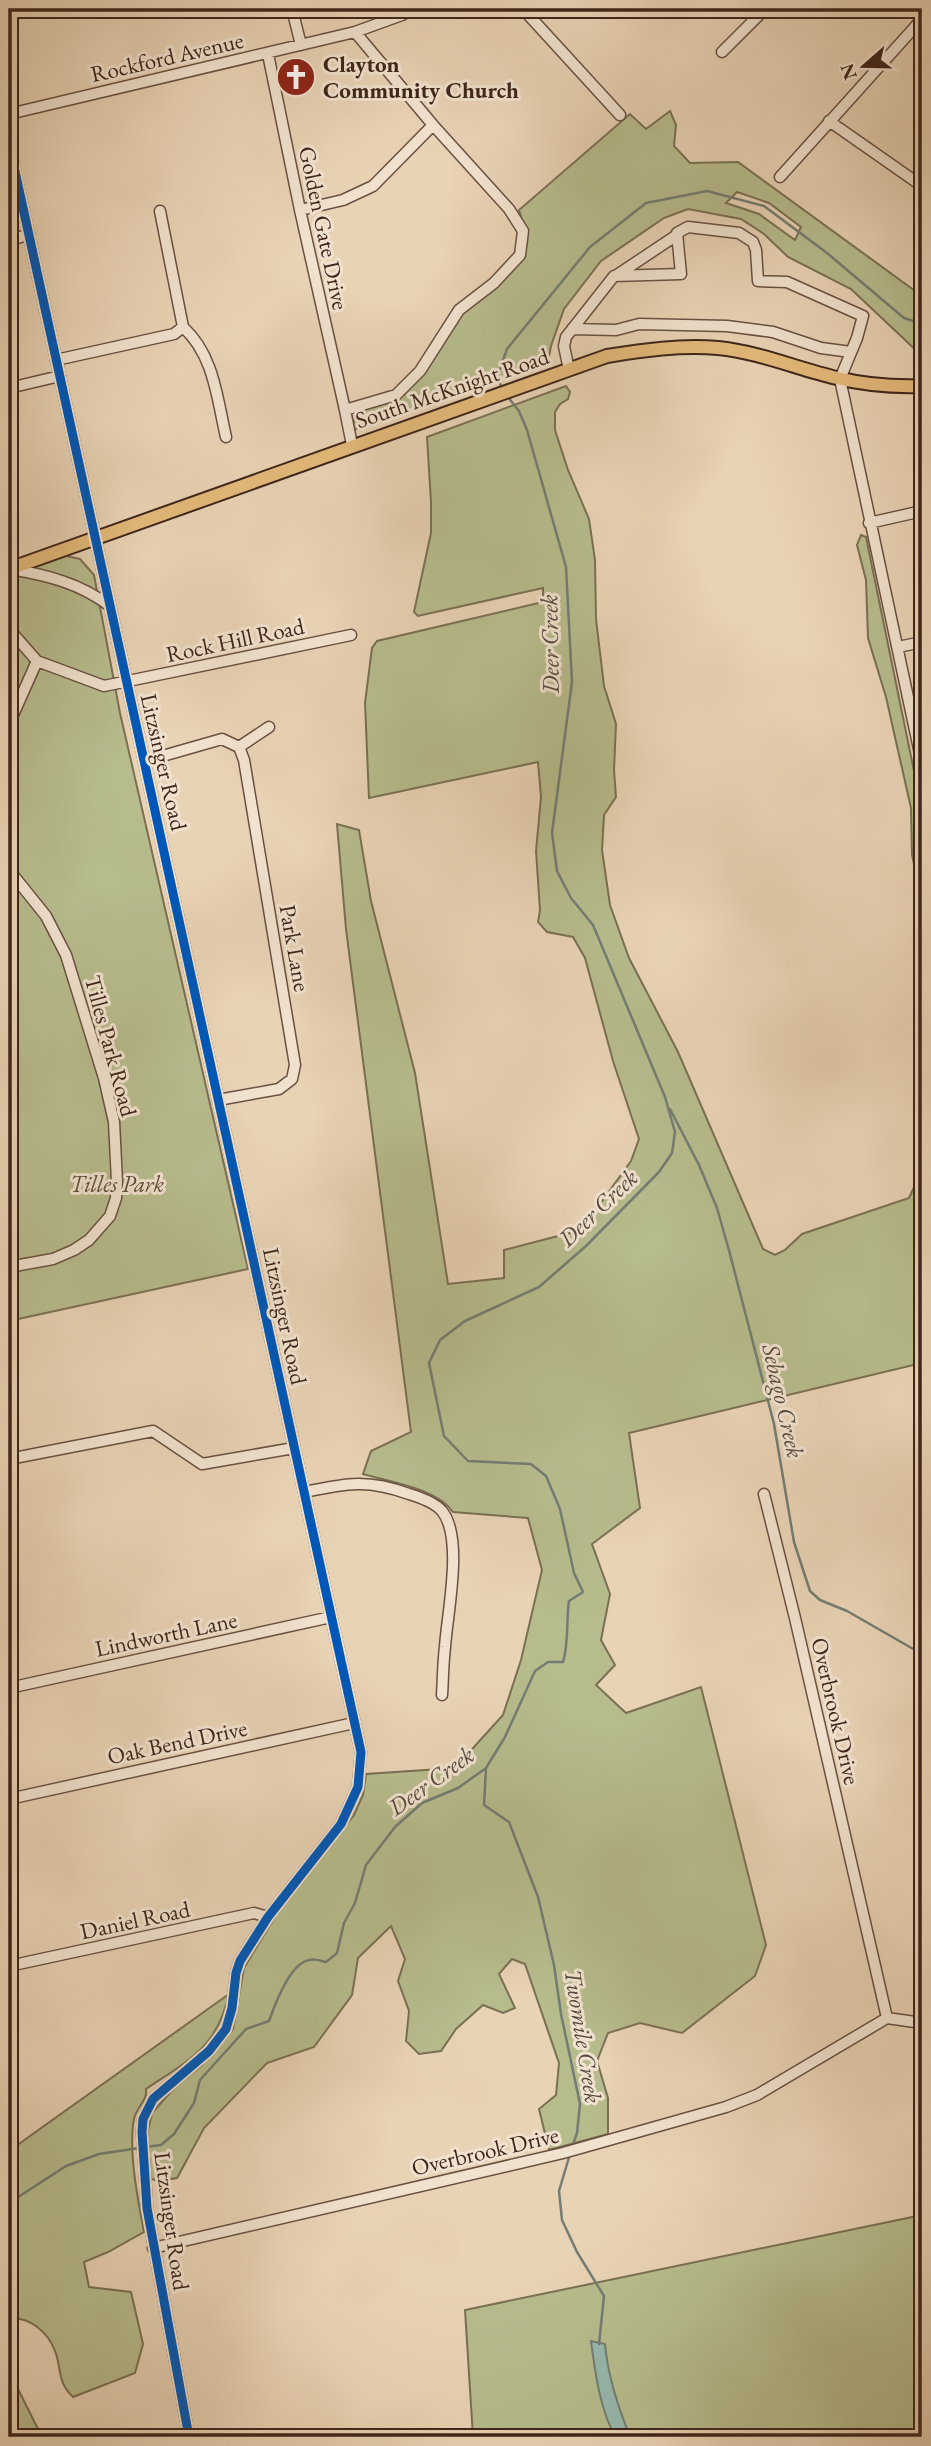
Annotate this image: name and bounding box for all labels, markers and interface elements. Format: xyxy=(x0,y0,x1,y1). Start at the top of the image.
street label: Rockford Avenue xyxy=(88,25,246,89)
north arrow xyxy=(830,32,900,102)
place label: Clayton Community Church xyxy=(323,49,519,105)
church icon: Clayton Community Church xyxy=(275,56,317,98)
text: N xyxy=(834,60,863,83)
street label: Golden Gate Drive xyxy=(292,143,356,313)
street label: South McKnight Road xyxy=(351,341,553,435)
water label: Deer Creek xyxy=(533,594,566,695)
street label: Rock Hill Road xyxy=(163,611,307,669)
street label: Litzsinger Road xyxy=(134,691,194,834)
street label: Park Lane xyxy=(273,902,317,994)
street label: Tilles Park Road xyxy=(78,972,144,1120)
water label: Deer Creek xyxy=(550,1162,644,1254)
park label: Tilles Park xyxy=(70,1169,165,1199)
street label: Litzsinger Road xyxy=(256,1245,314,1388)
water label: Sebago Creek xyxy=(755,1340,812,1461)
street label: Lindworth Lane xyxy=(92,1604,240,1664)
street label: Overbrook Drive xyxy=(804,1634,868,1788)
street label: Oak Bend Drive xyxy=(104,1713,250,1771)
water label: Deer Creek xyxy=(381,1739,480,1823)
street label: Daniel Road xyxy=(77,1894,193,1946)
water label: Twomile Creek xyxy=(558,1967,609,2105)
street label: Overbrook Drive xyxy=(408,2119,562,2183)
street label: Litzsinger Road xyxy=(147,2150,197,2293)

